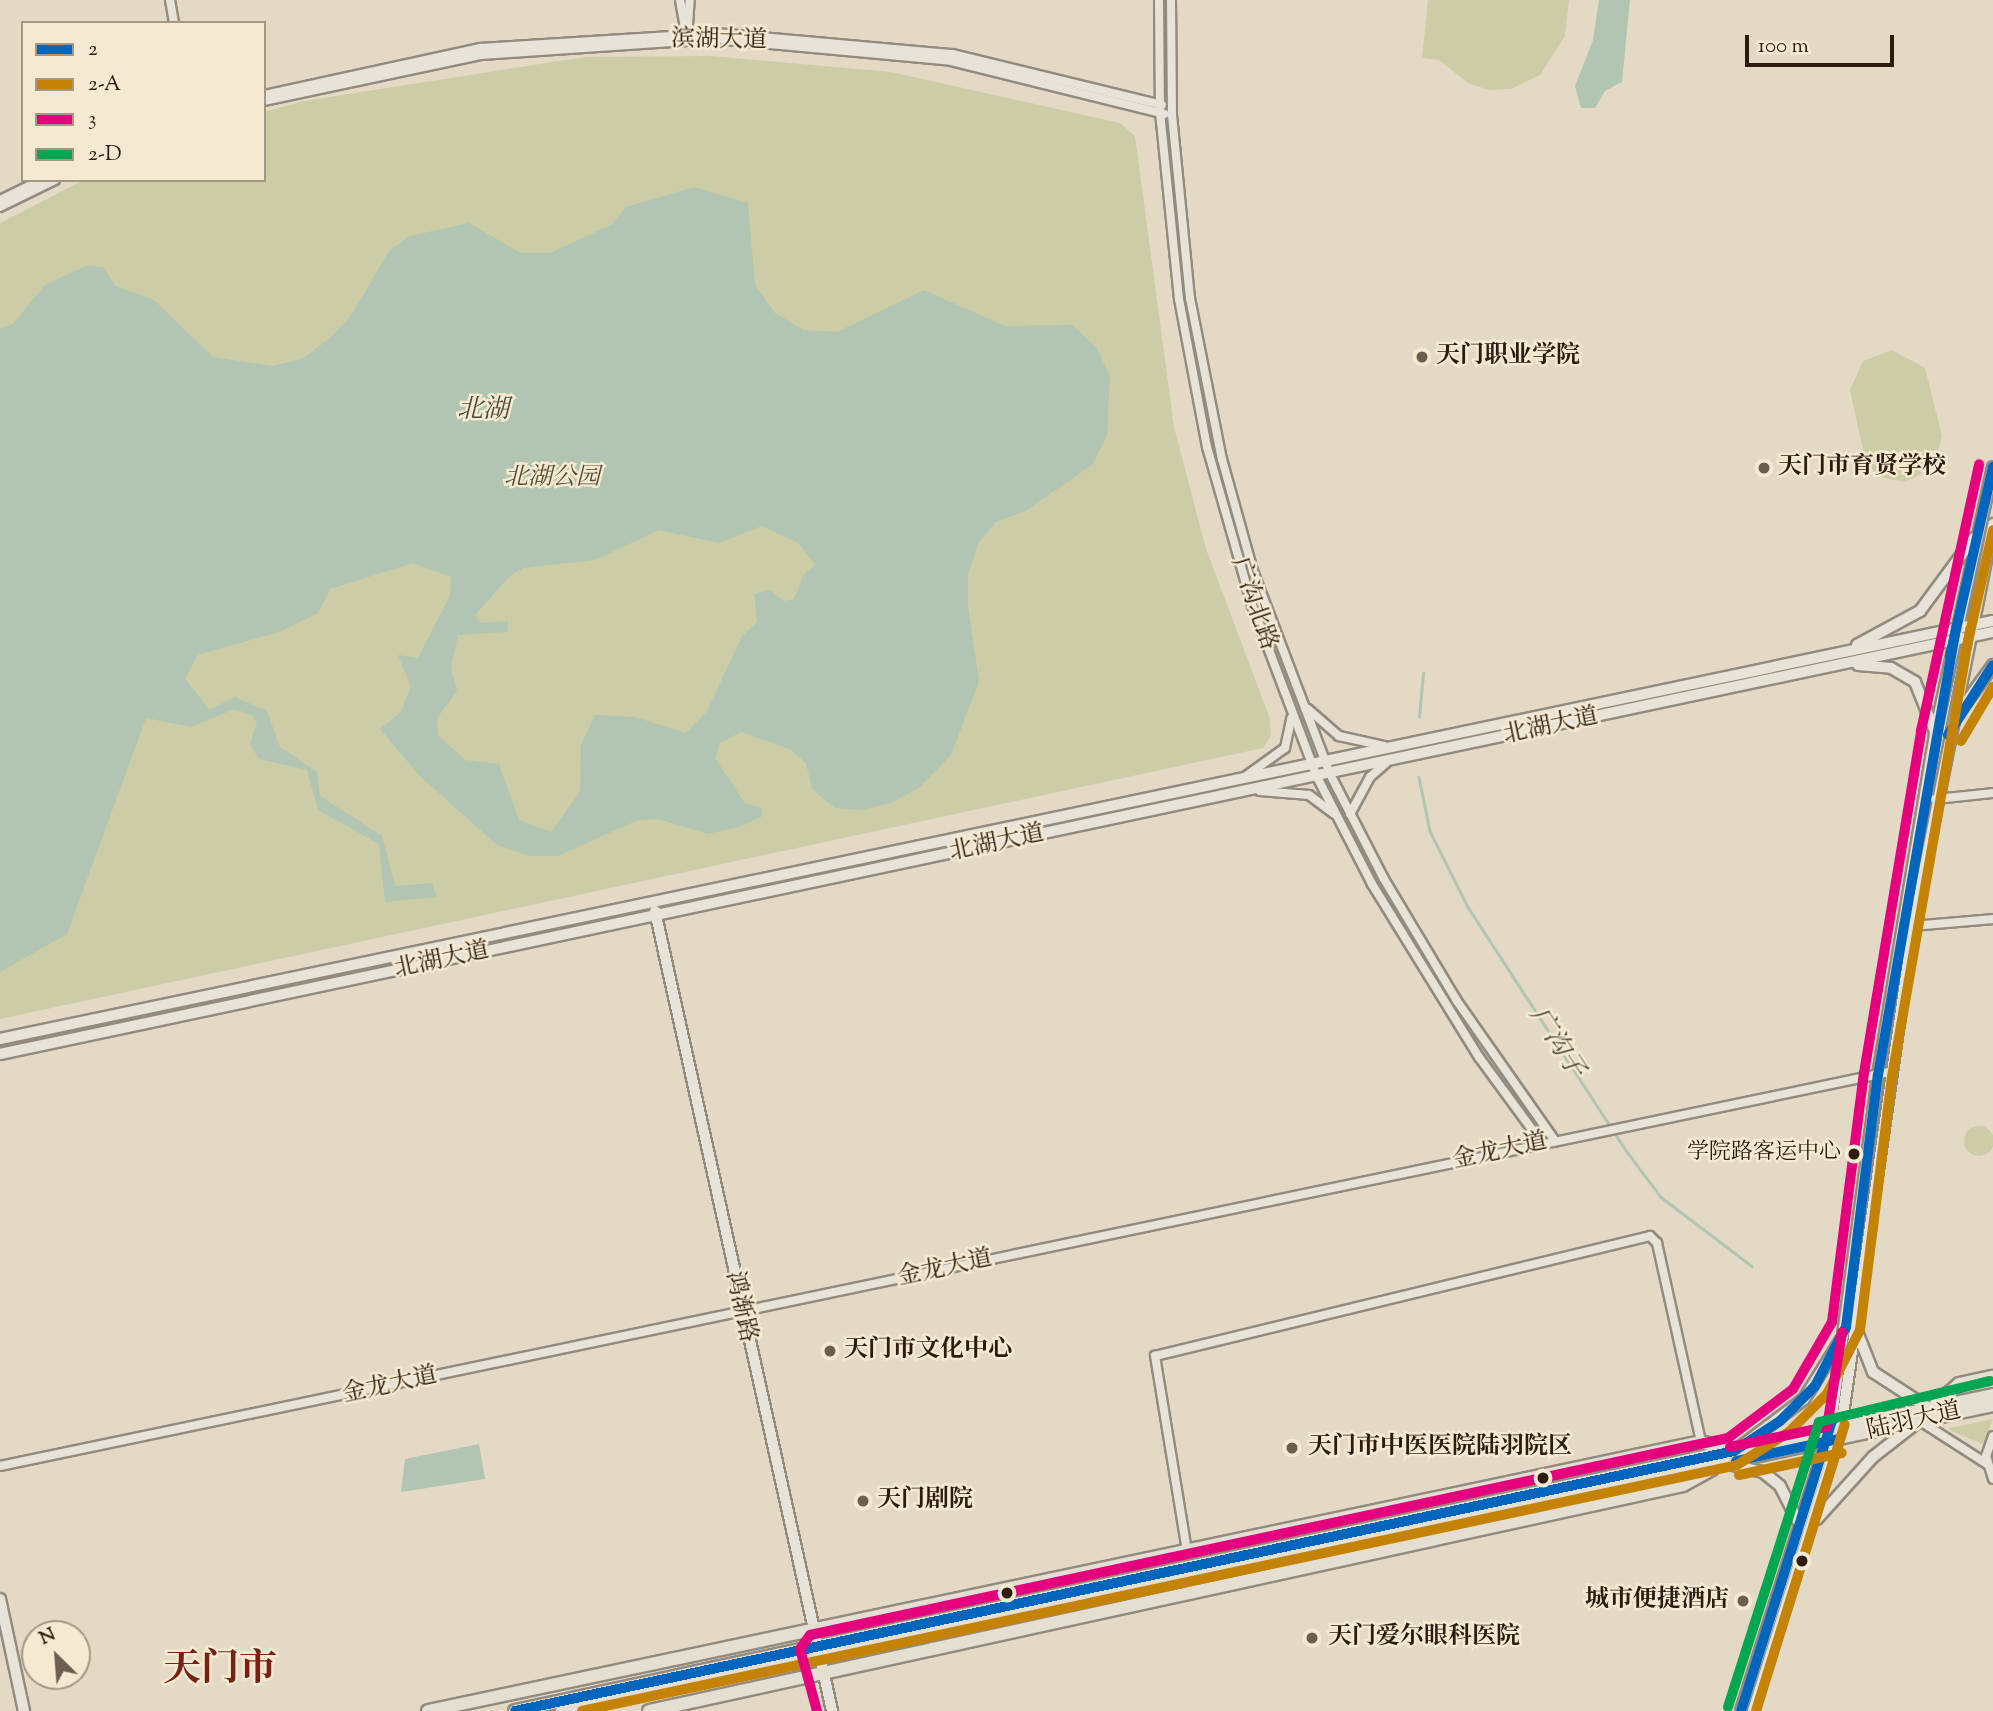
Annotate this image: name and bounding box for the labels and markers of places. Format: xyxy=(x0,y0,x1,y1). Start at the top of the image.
place label: 天门职业学院 xyxy=(1436,343,1580,371)
marker: 天门职业学院 xyxy=(1414,349,1430,365)
place label: 天门市育贤学校 xyxy=(1778,454,1946,482)
marker: 天门市育贤学校 xyxy=(1756,460,1772,476)
place label: 学院路客运中心 xyxy=(1687,1141,1841,1167)
marker: 学院路客运中心 xyxy=(1847,1147,1861,1161)
place label: 天门市文化中心 xyxy=(844,1337,1012,1365)
marker: 天门市文化中心 xyxy=(822,1343,838,1359)
place label: 天门市中医医院陆羽院区 xyxy=(1308,1434,1572,1462)
marker: 天门市中医医院陆羽院区 xyxy=(1282,1438,1302,1458)
unlabelled marker xyxy=(1536,1471,1550,1485)
place label: 天门剧院 xyxy=(877,1487,973,1515)
marker: 天门剧院 xyxy=(855,1493,871,1509)
unlabelled marker xyxy=(1795,1554,1809,1568)
unlabelled marker xyxy=(1000,1586,1014,1600)
place label: 城市便捷酒店 xyxy=(1585,1587,1729,1615)
marker: 城市便捷酒店 xyxy=(1735,1593,1751,1609)
place label: 天门爱尔眼科医院 xyxy=(1328,1624,1520,1652)
marker: 天门爱尔眼科医院 xyxy=(1302,1628,1322,1648)

